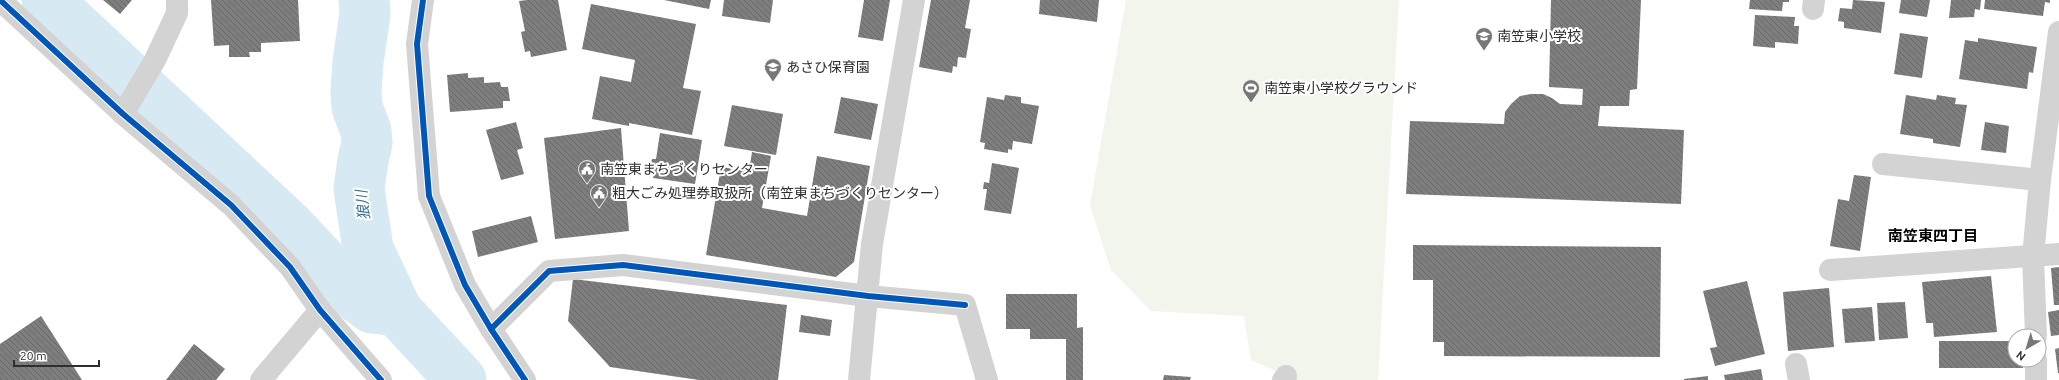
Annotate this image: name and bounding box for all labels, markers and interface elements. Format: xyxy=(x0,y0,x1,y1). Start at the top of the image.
school or university icon: 南笠東小学校 xyxy=(1474,26,1494,51)
place label: 南笠東小学校 xyxy=(1497,28,1581,44)
school or university icon: あさひ保育園 xyxy=(763,57,783,82)
place label: あさひ保育園 xyxy=(786,59,870,75)
sports icon: 南笠東小学校グラウンド xyxy=(1241,78,1261,103)
place label: 南笠東小学校グラウンド xyxy=(1264,80,1418,96)
public building icon: 南笠東まちづくりセンター xyxy=(577,159,597,184)
place label: 南笠東まちづくりセンター xyxy=(600,161,768,177)
public building icon: 粗大ごみ処理券取扱所（南笠東まちづくりセンター） xyxy=(589,183,609,208)
place label: 粗大ごみ処理券取扱所（南笠東まちづくりセンター） xyxy=(612,185,948,201)
water label: 狼川 xyxy=(352,187,373,221)
district label: 南笠東四丁目 xyxy=(1888,227,1978,244)
north arrow xyxy=(2007,328,2047,368)
scale bar xyxy=(14,342,99,368)
text: 20 m xyxy=(20,349,47,362)
text: N xyxy=(2014,349,2028,363)

